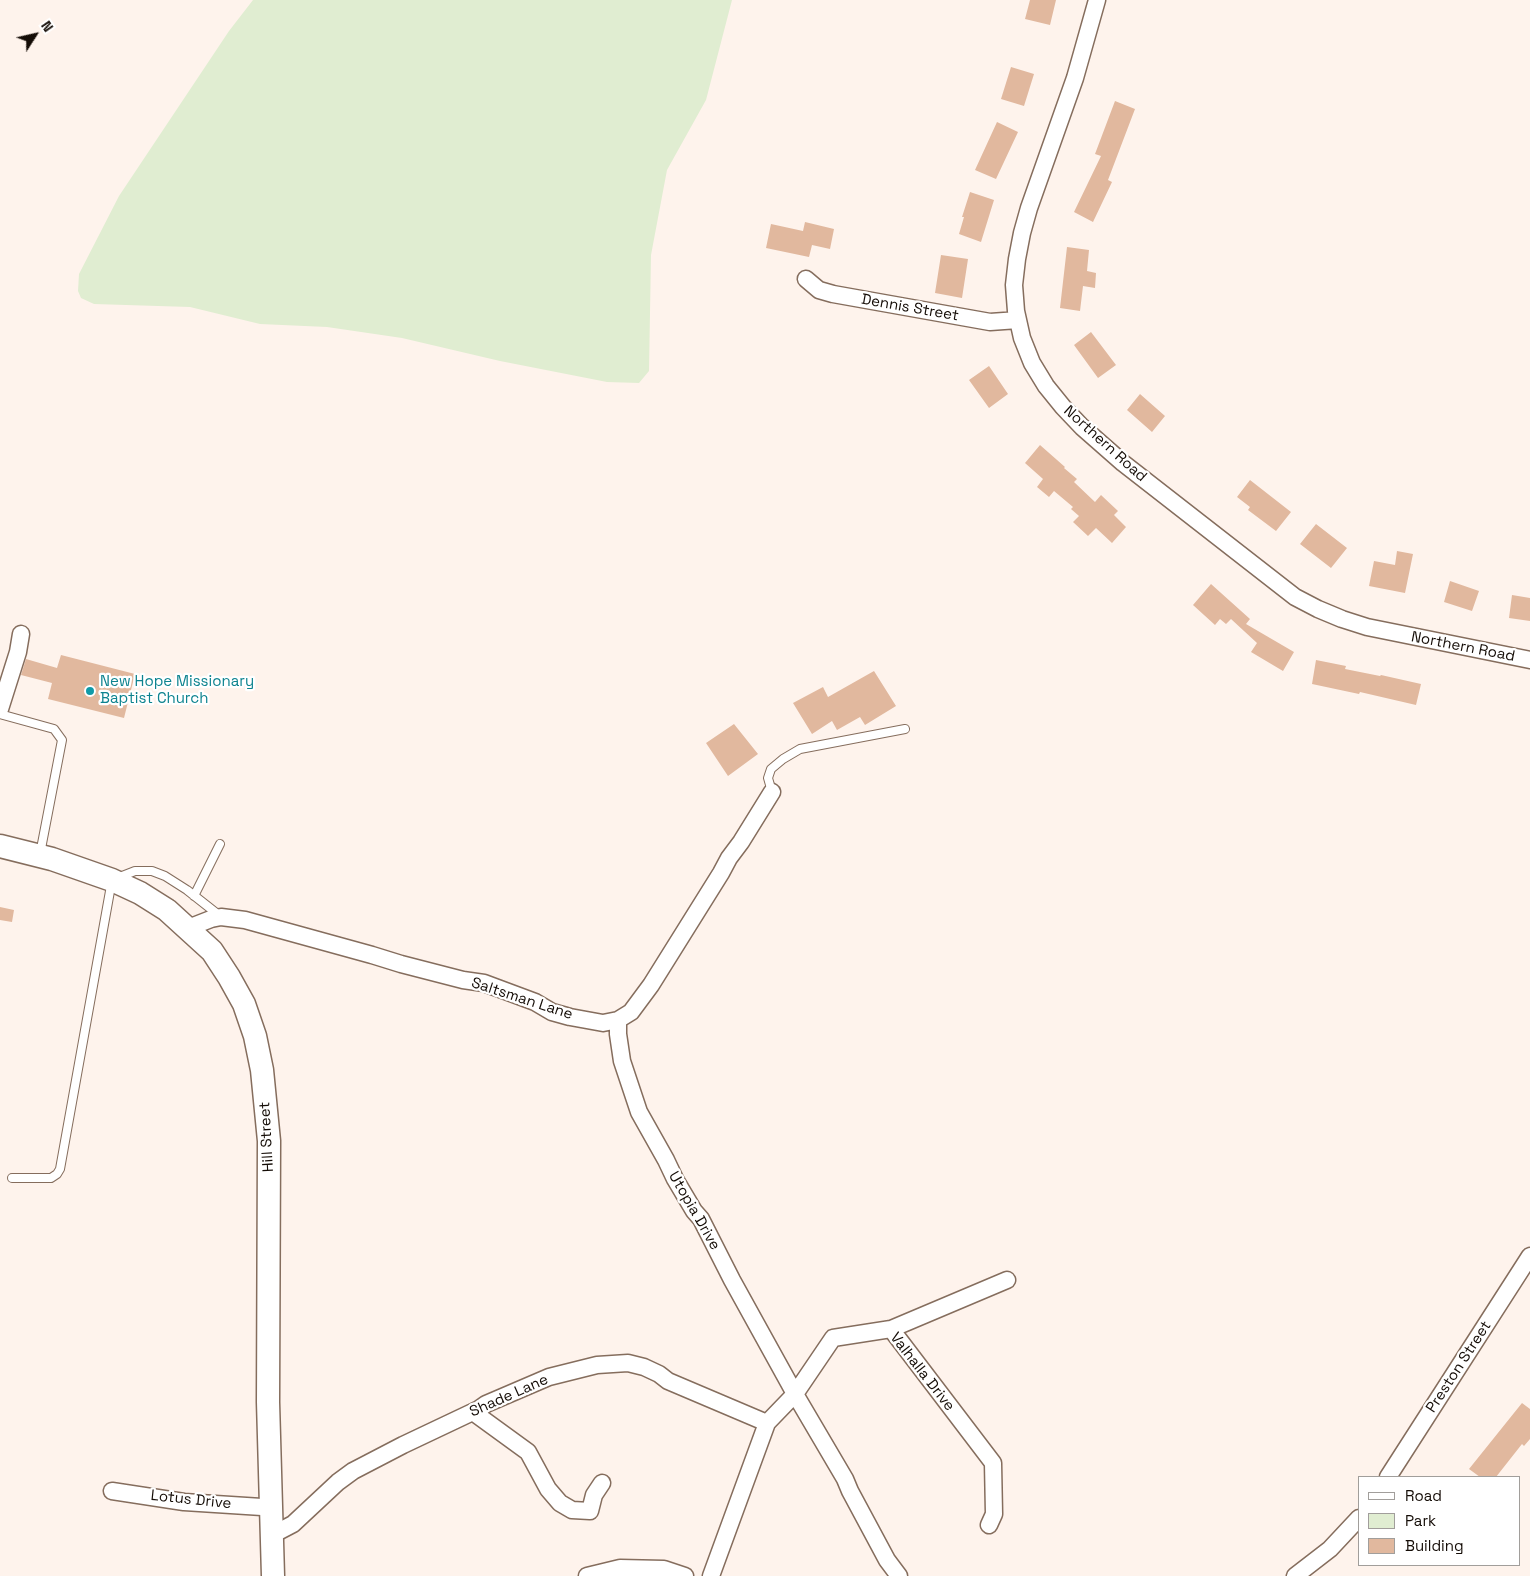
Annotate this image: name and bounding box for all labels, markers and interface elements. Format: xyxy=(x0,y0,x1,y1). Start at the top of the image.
north arrow xyxy=(10,10,60,60)
text: N xyxy=(37,17,57,35)
street label: Dennis Street xyxy=(860,291,960,325)
street label: Northern Road xyxy=(1060,402,1150,486)
street label: Northern Road xyxy=(1410,628,1516,666)
place label: New Hope Missionary Baptist Church xyxy=(100,673,254,708)
marker: New Hope Missionary Baptist Church xyxy=(84,685,96,697)
street label: Saltsman Lane xyxy=(469,974,575,1024)
street label: Hill Street xyxy=(256,1101,278,1173)
street label: Utopia Drive xyxy=(664,1169,724,1253)
street label: Preston Street xyxy=(1423,1318,1495,1416)
street label: Valhalla Drive xyxy=(886,1329,958,1415)
street label: Shade Lane xyxy=(467,1371,551,1421)
legend xyxy=(1358,1476,1520,1566)
text: Road xyxy=(1405,1486,1442,1505)
street label: Lotus Drive xyxy=(150,1487,232,1513)
text: Park xyxy=(1405,1511,1436,1530)
text: Building xyxy=(1405,1536,1464,1555)

